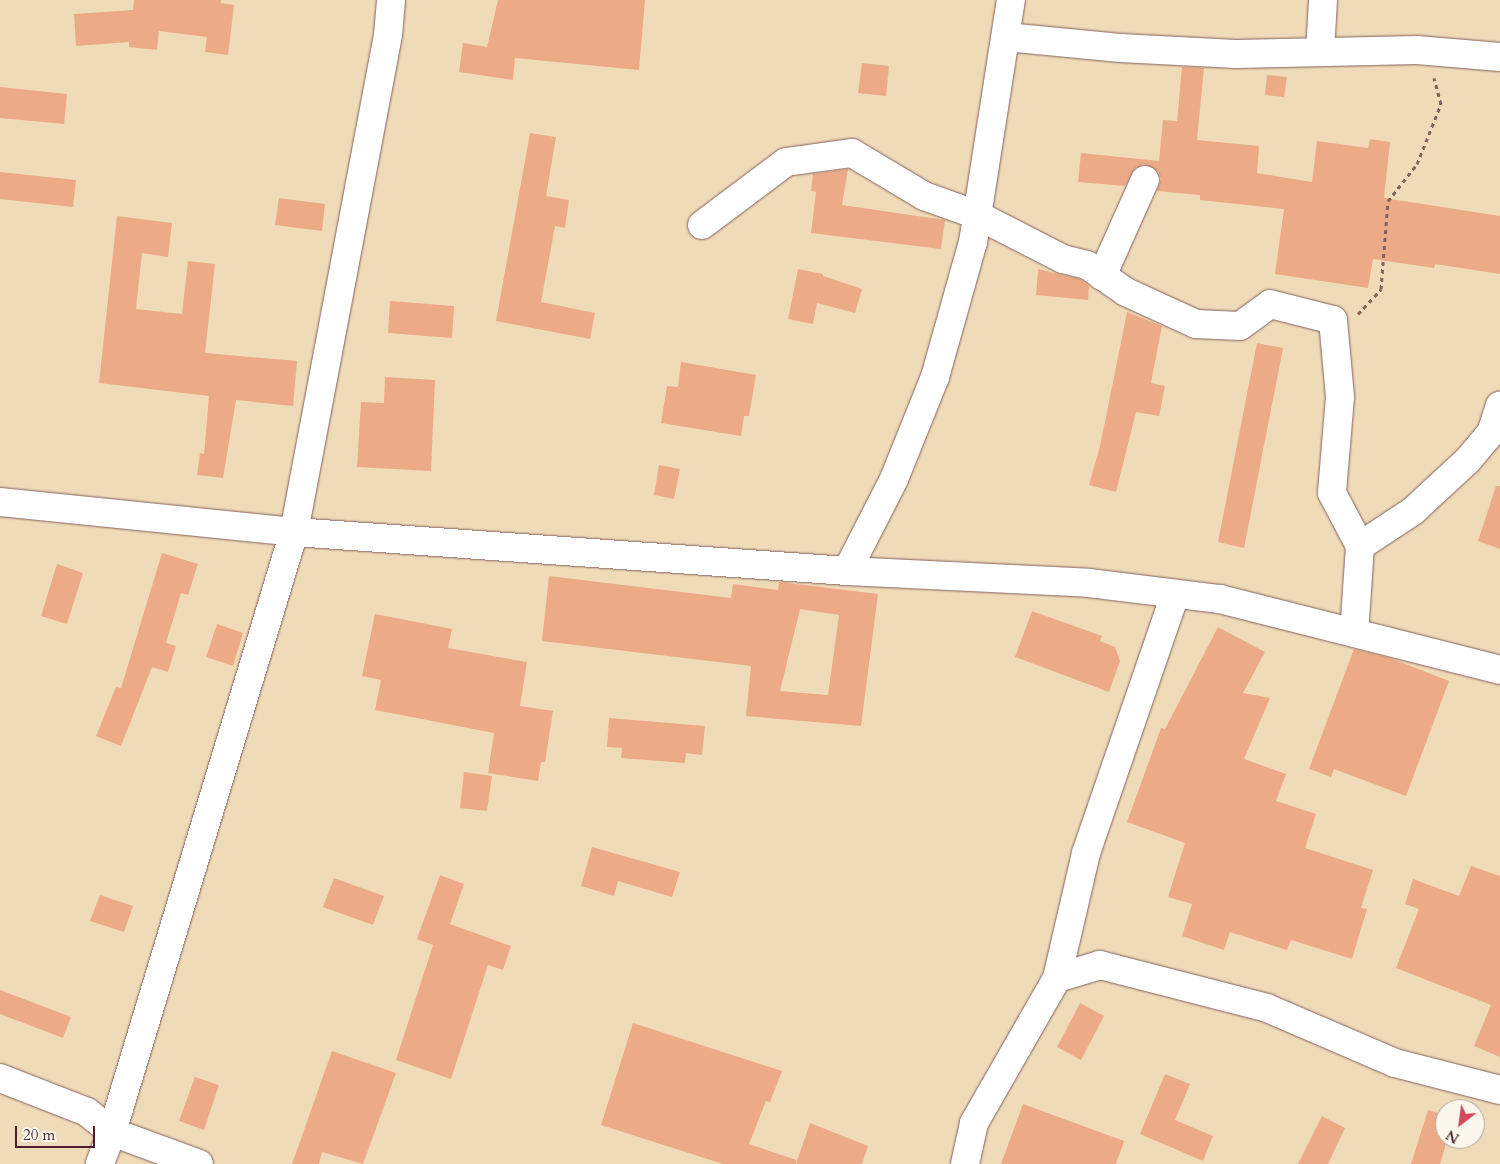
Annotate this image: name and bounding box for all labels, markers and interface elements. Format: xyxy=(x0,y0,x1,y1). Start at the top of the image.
north arrow xyxy=(1435,1099,1485,1149)
scale bar xyxy=(18,1116,98,1148)
text: 20 m xyxy=(23,1125,55,1145)
text: N xyxy=(1443,1125,1463,1148)

